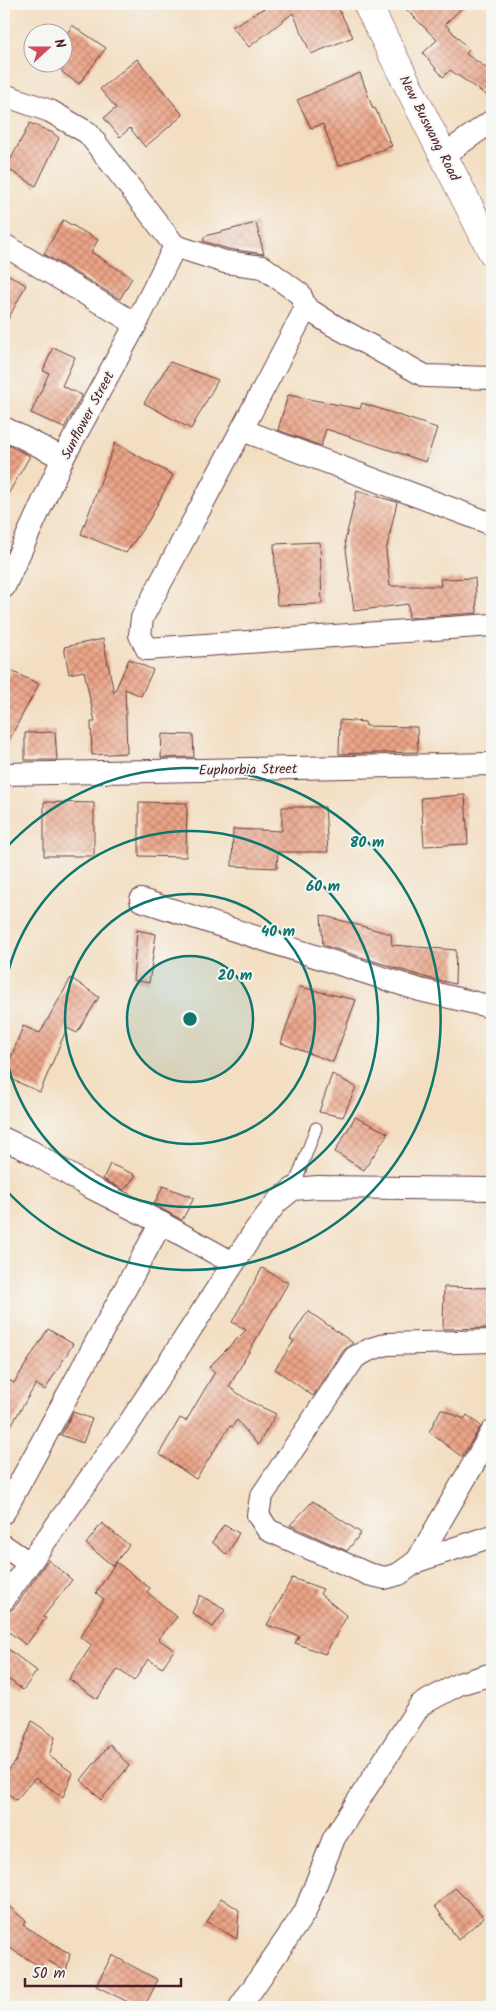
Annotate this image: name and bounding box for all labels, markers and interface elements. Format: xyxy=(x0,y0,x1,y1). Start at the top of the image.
north arrow xyxy=(22,22,72,72)
text: N xyxy=(47,36,71,52)
street label: New Buswang Road xyxy=(393,72,466,186)
street label: Sunflower Street xyxy=(55,367,121,463)
street label: Euphorbia Street xyxy=(199,758,298,782)
text: 80 m xyxy=(350,831,384,855)
text: 60 m xyxy=(306,875,340,899)
text: 40 m xyxy=(261,920,295,944)
text: 20 m xyxy=(218,964,252,988)
centre of rings xyxy=(181,1010,199,1028)
scale bar xyxy=(25,1956,181,1988)
text: 50 m xyxy=(32,1962,66,1986)

